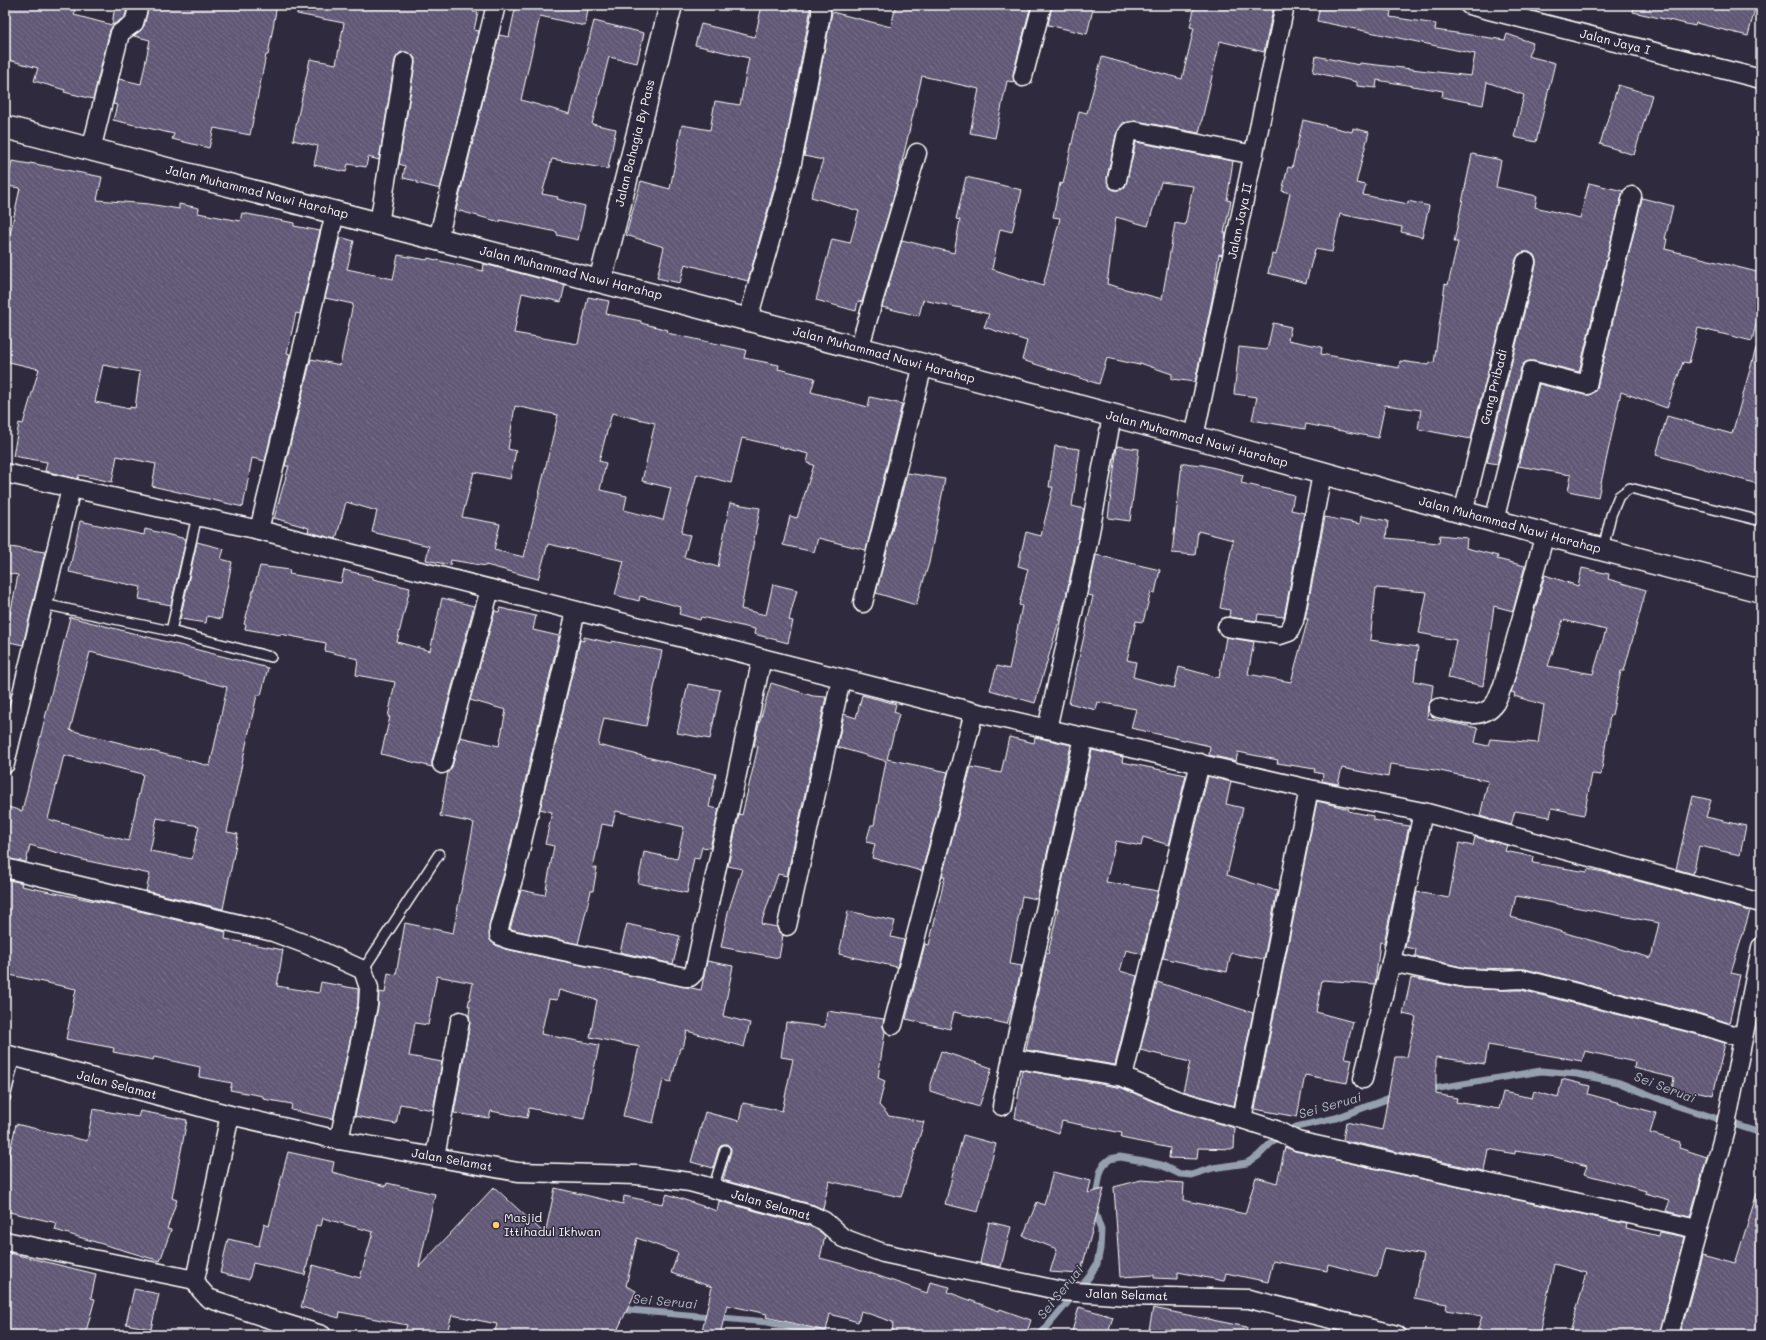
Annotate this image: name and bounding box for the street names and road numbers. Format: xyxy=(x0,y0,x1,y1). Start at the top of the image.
street label: Jalan Jaya I xyxy=(1578,25,1652,57)
street label: Jalan Bahagia By Pass xyxy=(611,78,658,208)
street label: Jalan Muhammad Nawi Harahap xyxy=(164,161,350,222)
street label: Jalan Jaya II xyxy=(1223,181,1255,260)
street label: Jalan Muhammad Nawi Harahap xyxy=(478,242,664,303)
street label: Jalan Muhammad Nawi Harahap xyxy=(791,322,977,386)
street label: Gang Pribadi xyxy=(1476,347,1510,426)
street label: Jalan Muhammad Nawi Harahap xyxy=(1104,406,1290,470)
street label: Jalan Muhammad Nawi Harahap xyxy=(1417,492,1603,556)
street label: Jalan Selamat xyxy=(76,1066,159,1102)
street label: Jalan Selamat xyxy=(410,1144,494,1174)
street label: Jalan Selamat xyxy=(730,1185,813,1223)
street label: Jalan Selamat xyxy=(1086,1285,1168,1303)

